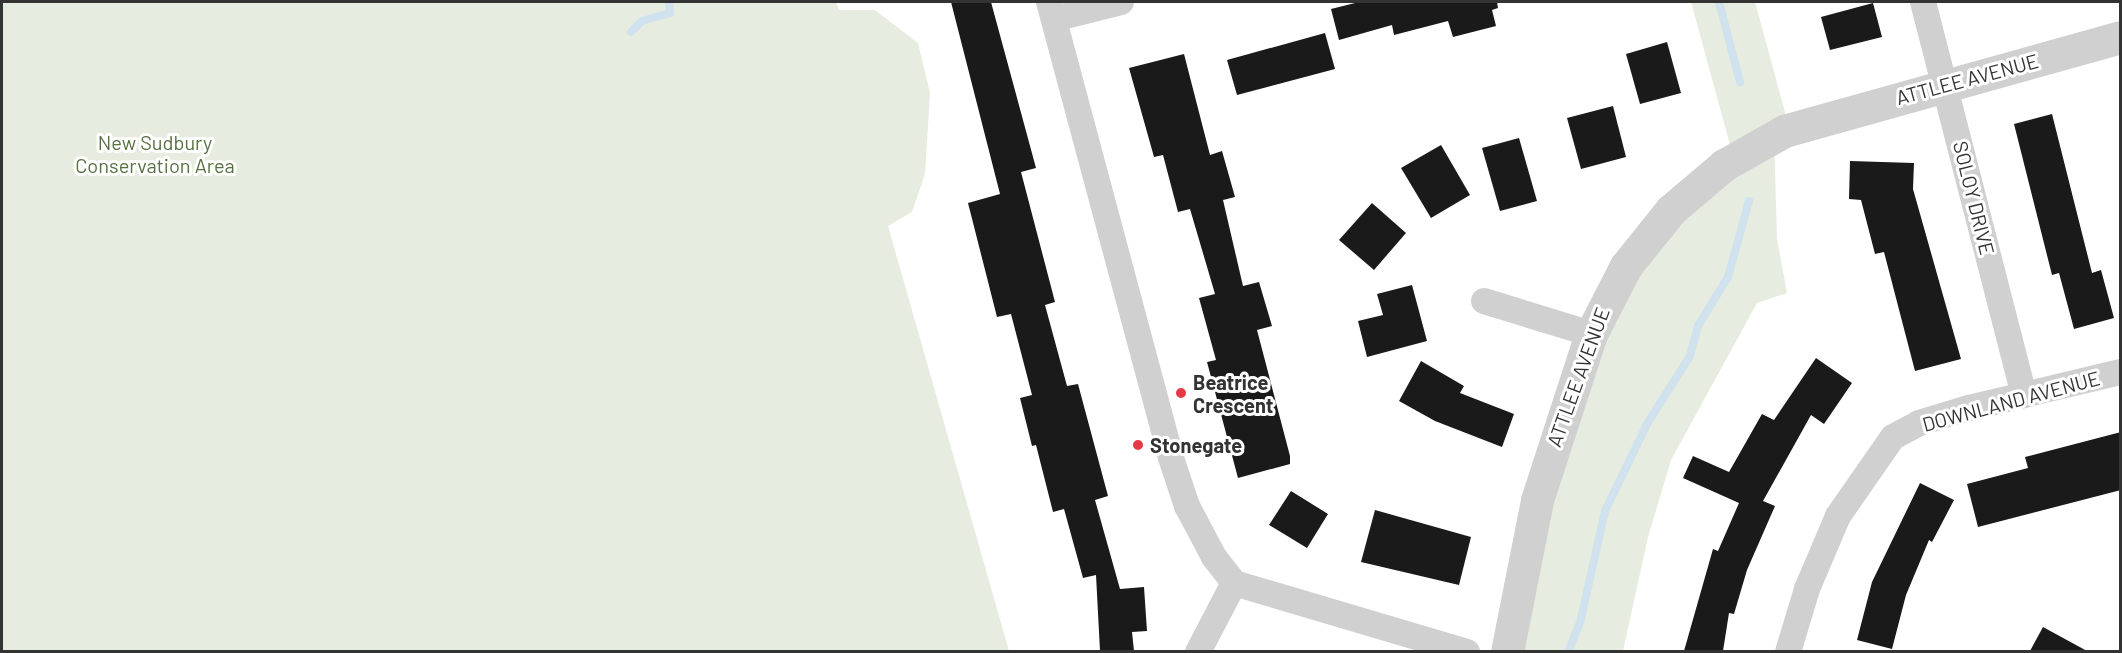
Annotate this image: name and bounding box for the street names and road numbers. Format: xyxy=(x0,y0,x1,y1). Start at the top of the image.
street label: ATTLEE AVENUE xyxy=(1893,48,2041,110)
street label: SOLOY DRIVE xyxy=(1948,139,2000,257)
street label: ATTLEE AVENUE xyxy=(1542,304,1614,450)
street label: DOWNLAND AVENUE xyxy=(1920,366,2102,436)

